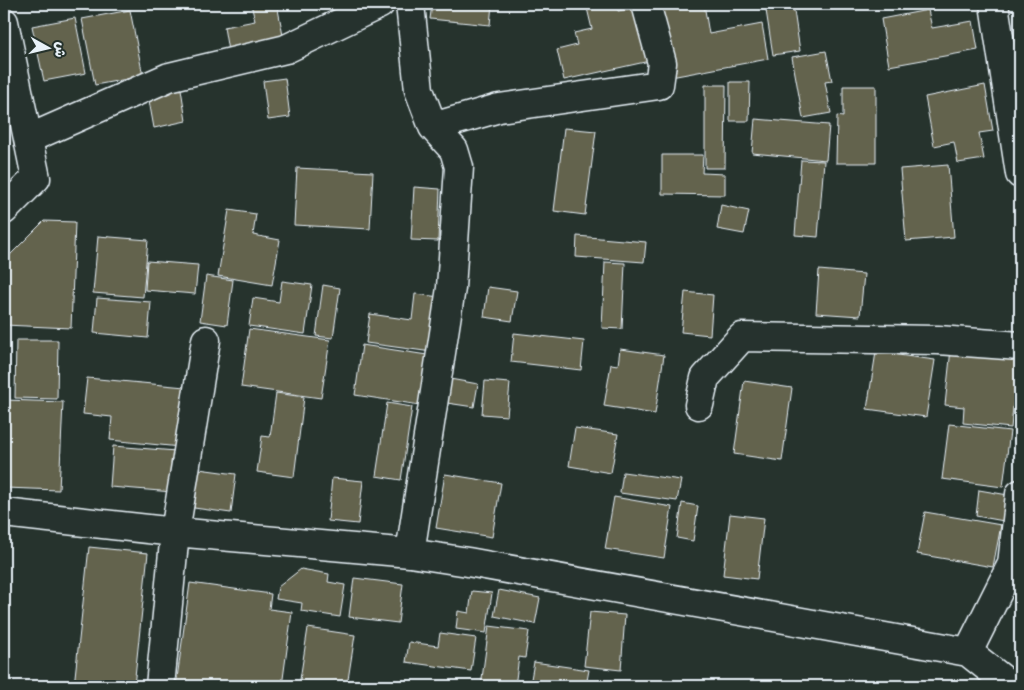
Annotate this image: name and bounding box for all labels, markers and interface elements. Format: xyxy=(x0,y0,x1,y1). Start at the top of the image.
north arrow xyxy=(22,22,72,72)
text: ش xyxy=(51,41,70,59)

